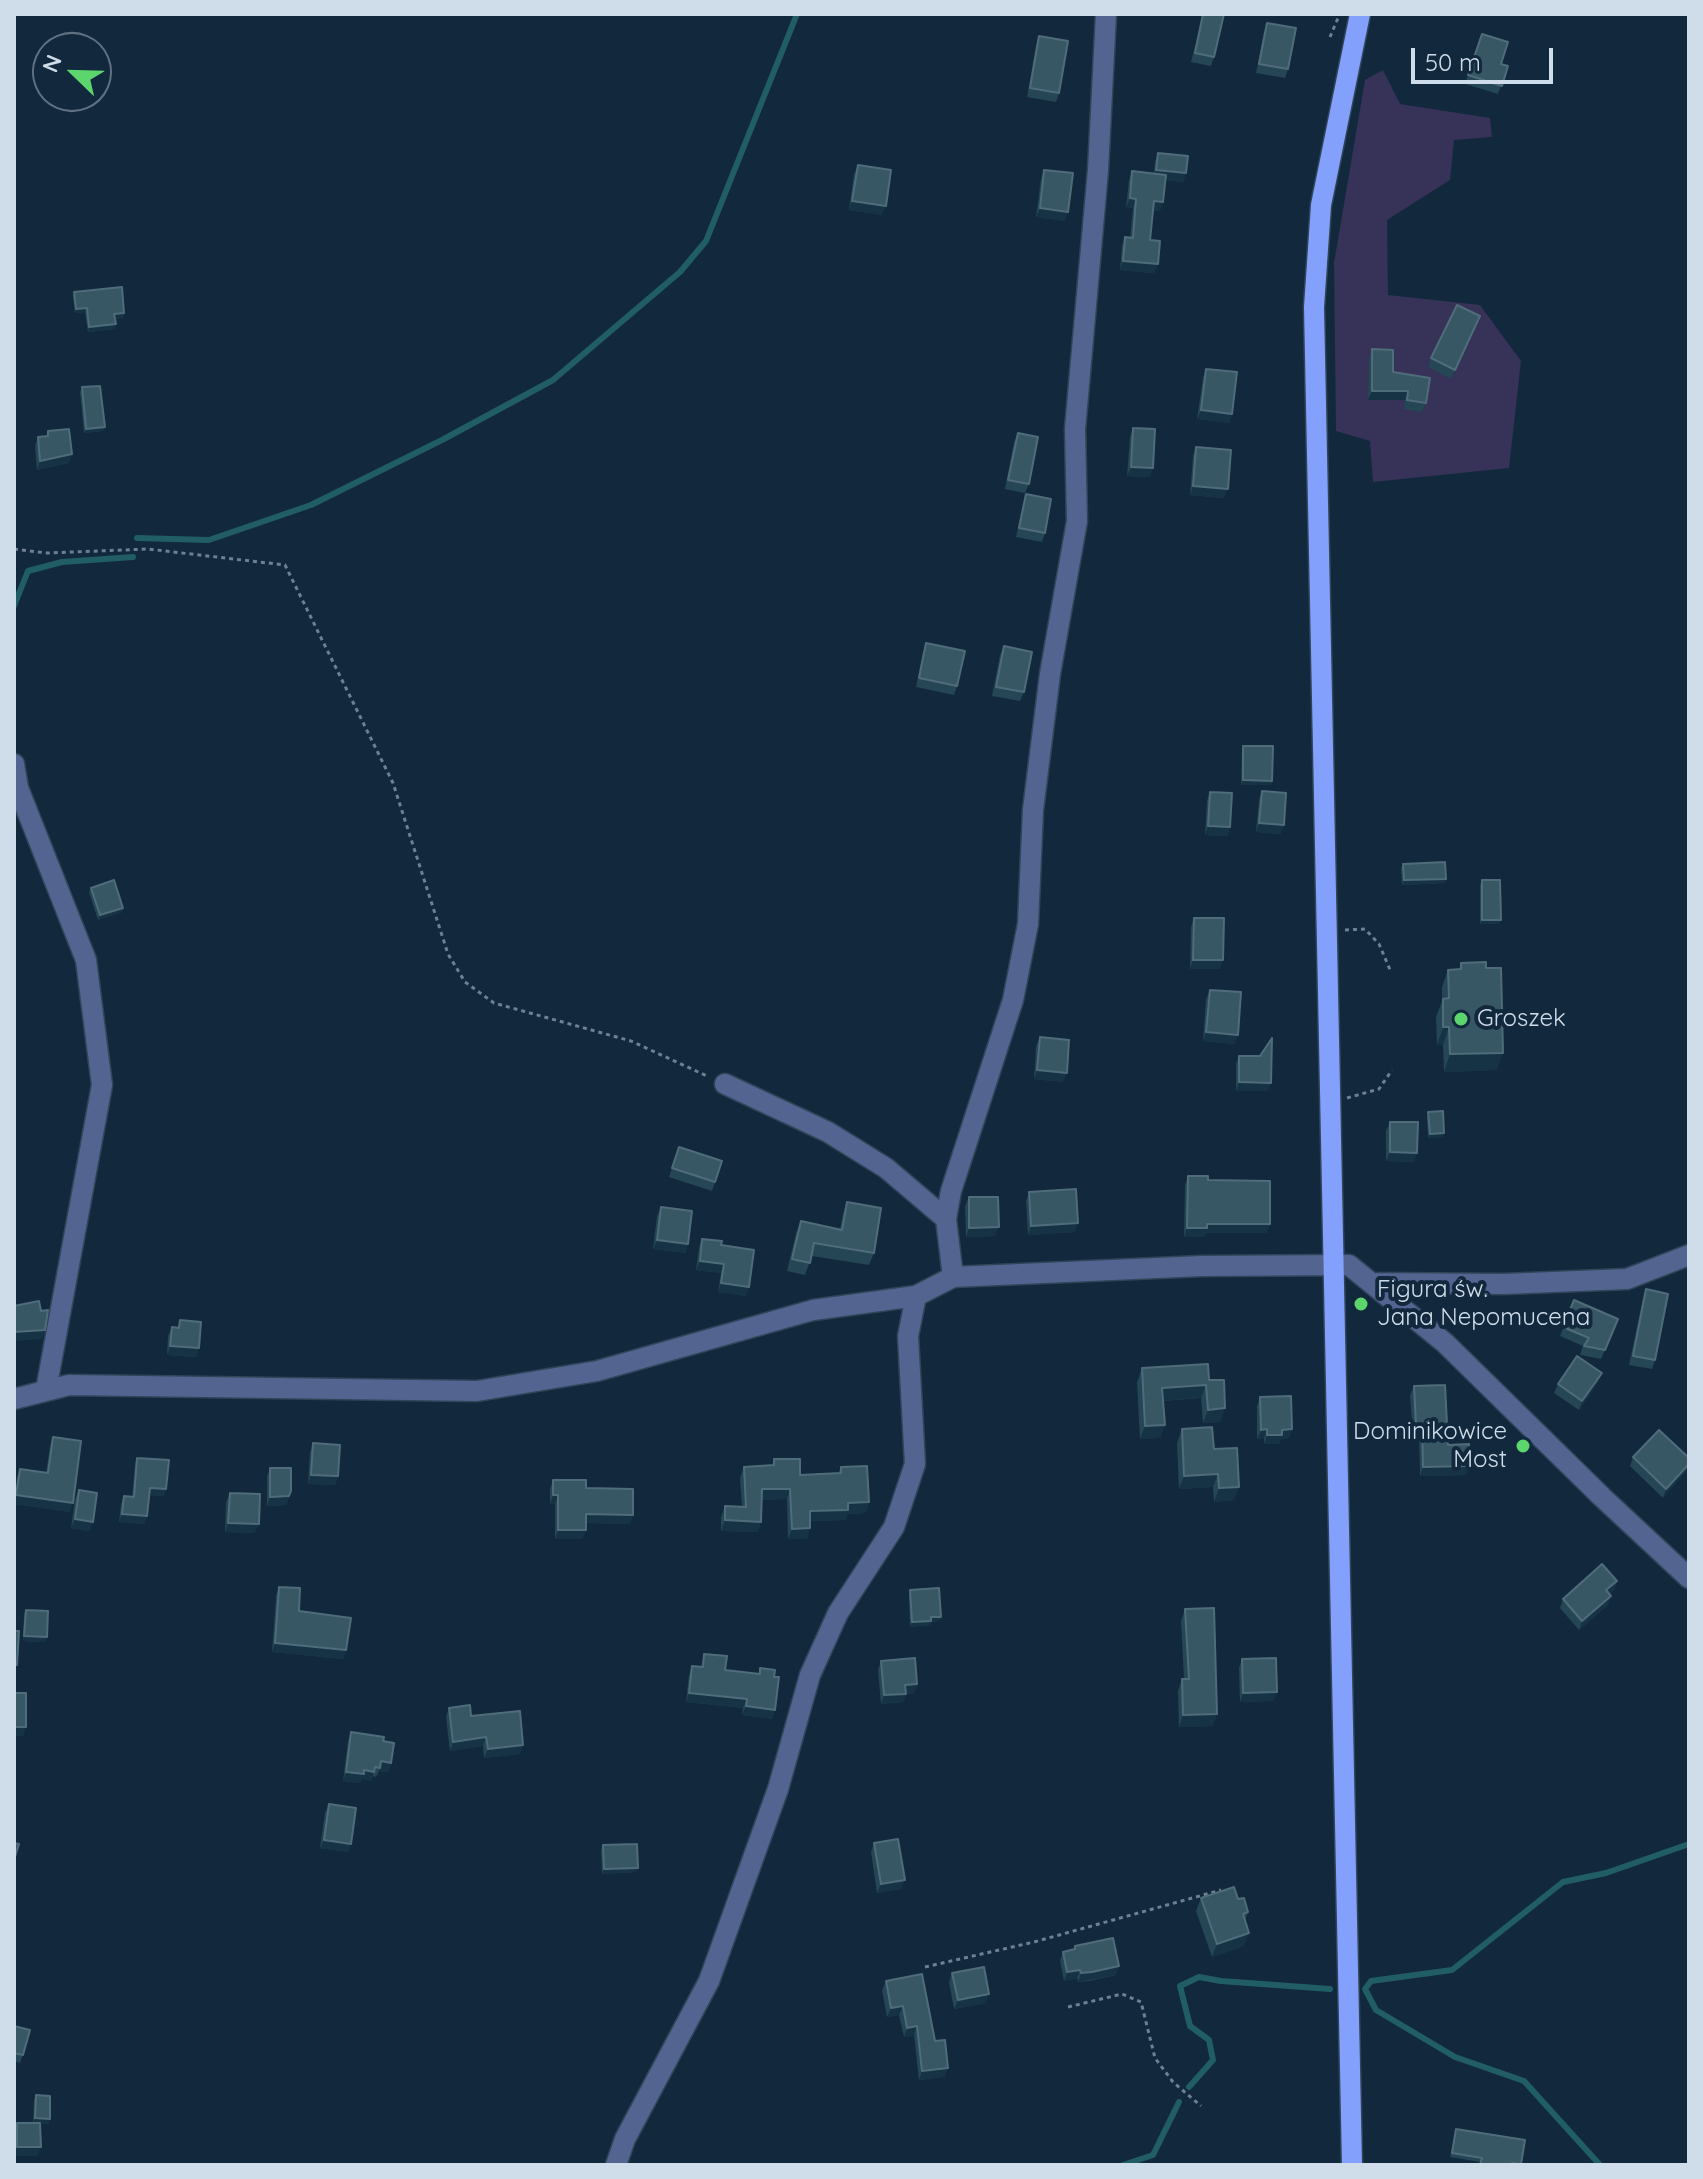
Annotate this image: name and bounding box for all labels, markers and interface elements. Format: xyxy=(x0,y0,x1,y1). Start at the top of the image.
north arrow xyxy=(32,32,112,112)
scale bar xyxy=(1415,32,1557,82)
text: 50 m xyxy=(1425,47,1481,77)
text: N xyxy=(36,50,68,76)
place label: Groszek xyxy=(1477,1005,1566,1033)
marker: Groszek xyxy=(1452,1010,1470,1028)
place label: Figura św. Jana Nepomucena xyxy=(1377,1276,1590,1332)
marker: Figura św. Jana Nepomucena xyxy=(1352,1295,1370,1313)
place label: Dominikowice Most xyxy=(1353,1418,1507,1474)
marker: Dominikowice Most xyxy=(1514,1437,1532,1455)

